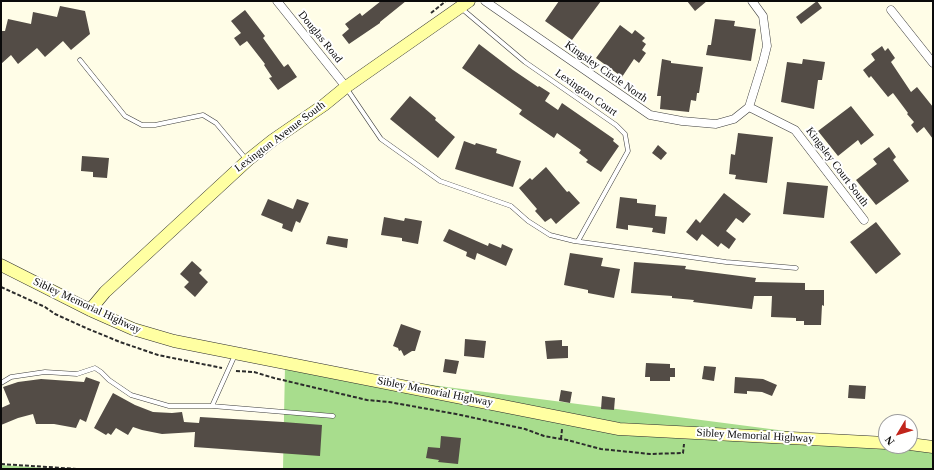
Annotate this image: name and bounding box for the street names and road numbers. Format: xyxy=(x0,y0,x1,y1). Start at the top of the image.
street label: Douglas Road xyxy=(295,9,345,65)
street label: Kingsley Circle North xyxy=(562,39,650,105)
street label: Lexington Court xyxy=(552,67,620,119)
street label: Lexington Avenue South xyxy=(232,99,328,175)
street label: Kingsley Court South xyxy=(803,125,871,209)
street label: Sibley Memorial Highway xyxy=(31,275,143,337)
street label: Sibley Memorial Highway xyxy=(376,374,494,410)
street label: Sibley Memorial Highway xyxy=(696,426,814,446)

